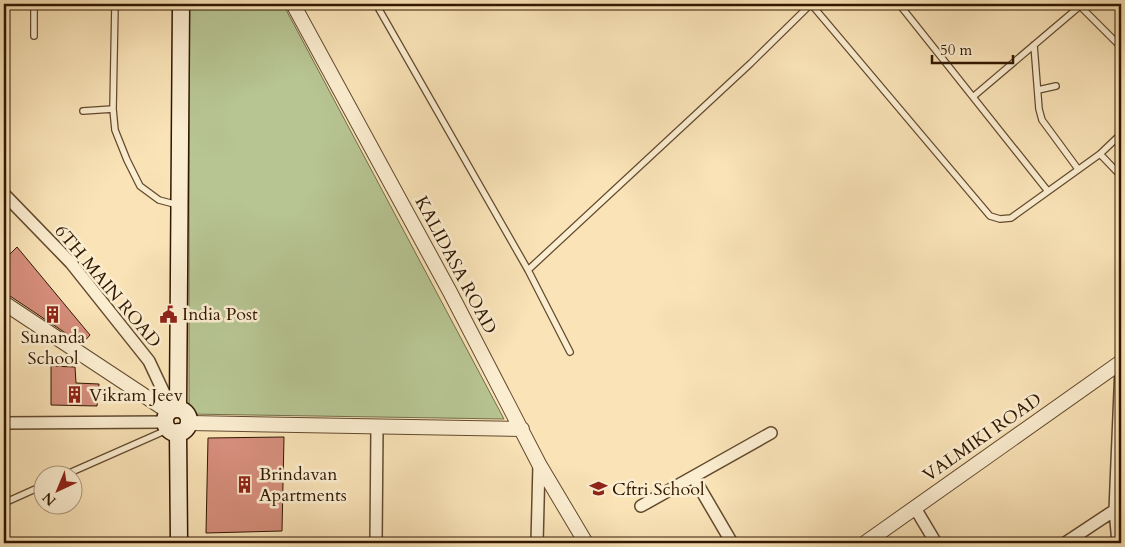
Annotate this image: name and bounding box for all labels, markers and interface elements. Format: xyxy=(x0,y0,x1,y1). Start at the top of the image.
scale bar xyxy=(932,32,1014,64)
text: 50 m xyxy=(940,40,972,60)
street label: KALIDASA ROAD xyxy=(409,192,502,339)
street label: 6TH MAIN ROAD xyxy=(49,219,167,353)
place label: India Post xyxy=(182,302,258,327)
building icon: Sunanda School xyxy=(43,304,63,324)
public building icon: India Post xyxy=(158,304,178,324)
place label: Sunanda School xyxy=(21,325,85,371)
place label: Vikram Jeev xyxy=(89,383,184,408)
building icon: Vikram Jeev xyxy=(65,385,85,405)
street label: VALMIKI ROAD xyxy=(918,387,1047,488)
place label: Brindavan Apartments xyxy=(259,462,347,508)
north arrow xyxy=(32,464,82,514)
building icon: Brindavan Apartments xyxy=(235,474,255,494)
place label: Cftri School xyxy=(612,477,705,502)
school or university icon: Cftri School xyxy=(588,479,608,499)
text: N xyxy=(38,488,60,510)

